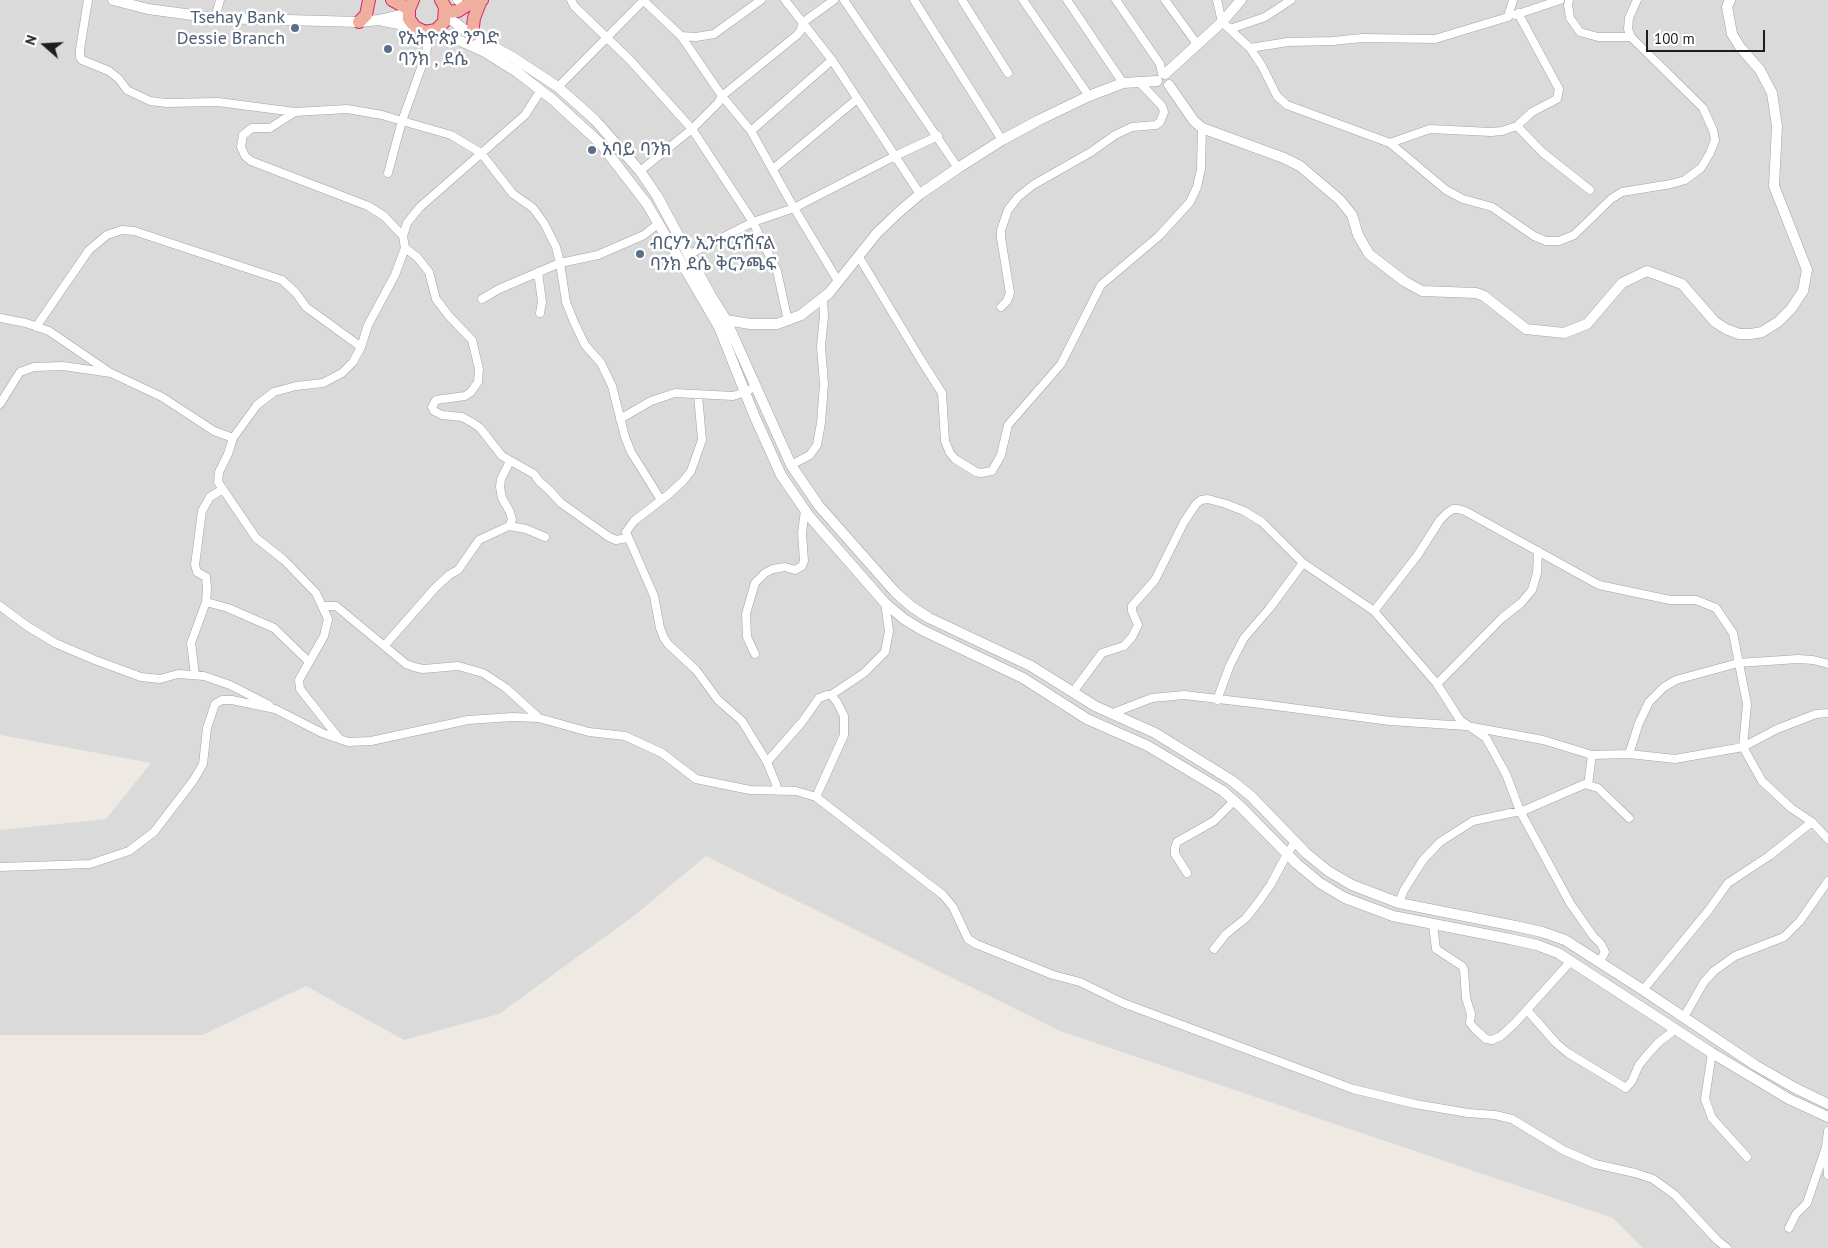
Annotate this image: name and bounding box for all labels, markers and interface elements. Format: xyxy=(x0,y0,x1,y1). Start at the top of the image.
place label: Tsehay Bank Dessie Branch xyxy=(177,7,285,50)
north arrow xyxy=(20,20,70,70)
scale bar xyxy=(1648,20,1767,52)
marker: Tsehay Bank Dessie Branch xyxy=(289,22,301,34)
place label: የኢትዮጵያ ንግድ ባንክ , ደሴ xyxy=(398,28,499,70)
text: 100 m xyxy=(1654,29,1695,48)
text: N xyxy=(21,33,41,47)
marker: የኢትዮጵያ ንግድ ባንክ , ደሴ xyxy=(382,43,394,55)
place label: አባይ ባንክ xyxy=(602,139,671,161)
marker: አባይ ባንክ xyxy=(586,144,598,156)
place label: ብርሃን ኢንተርናሽናል ባንክ ደሴ ቅርንጫፍ xyxy=(650,233,776,276)
marker: ብርሃን ኢንተርናሽናል ባንክ ደሴ ቅርንጫፍ xyxy=(634,248,646,260)

